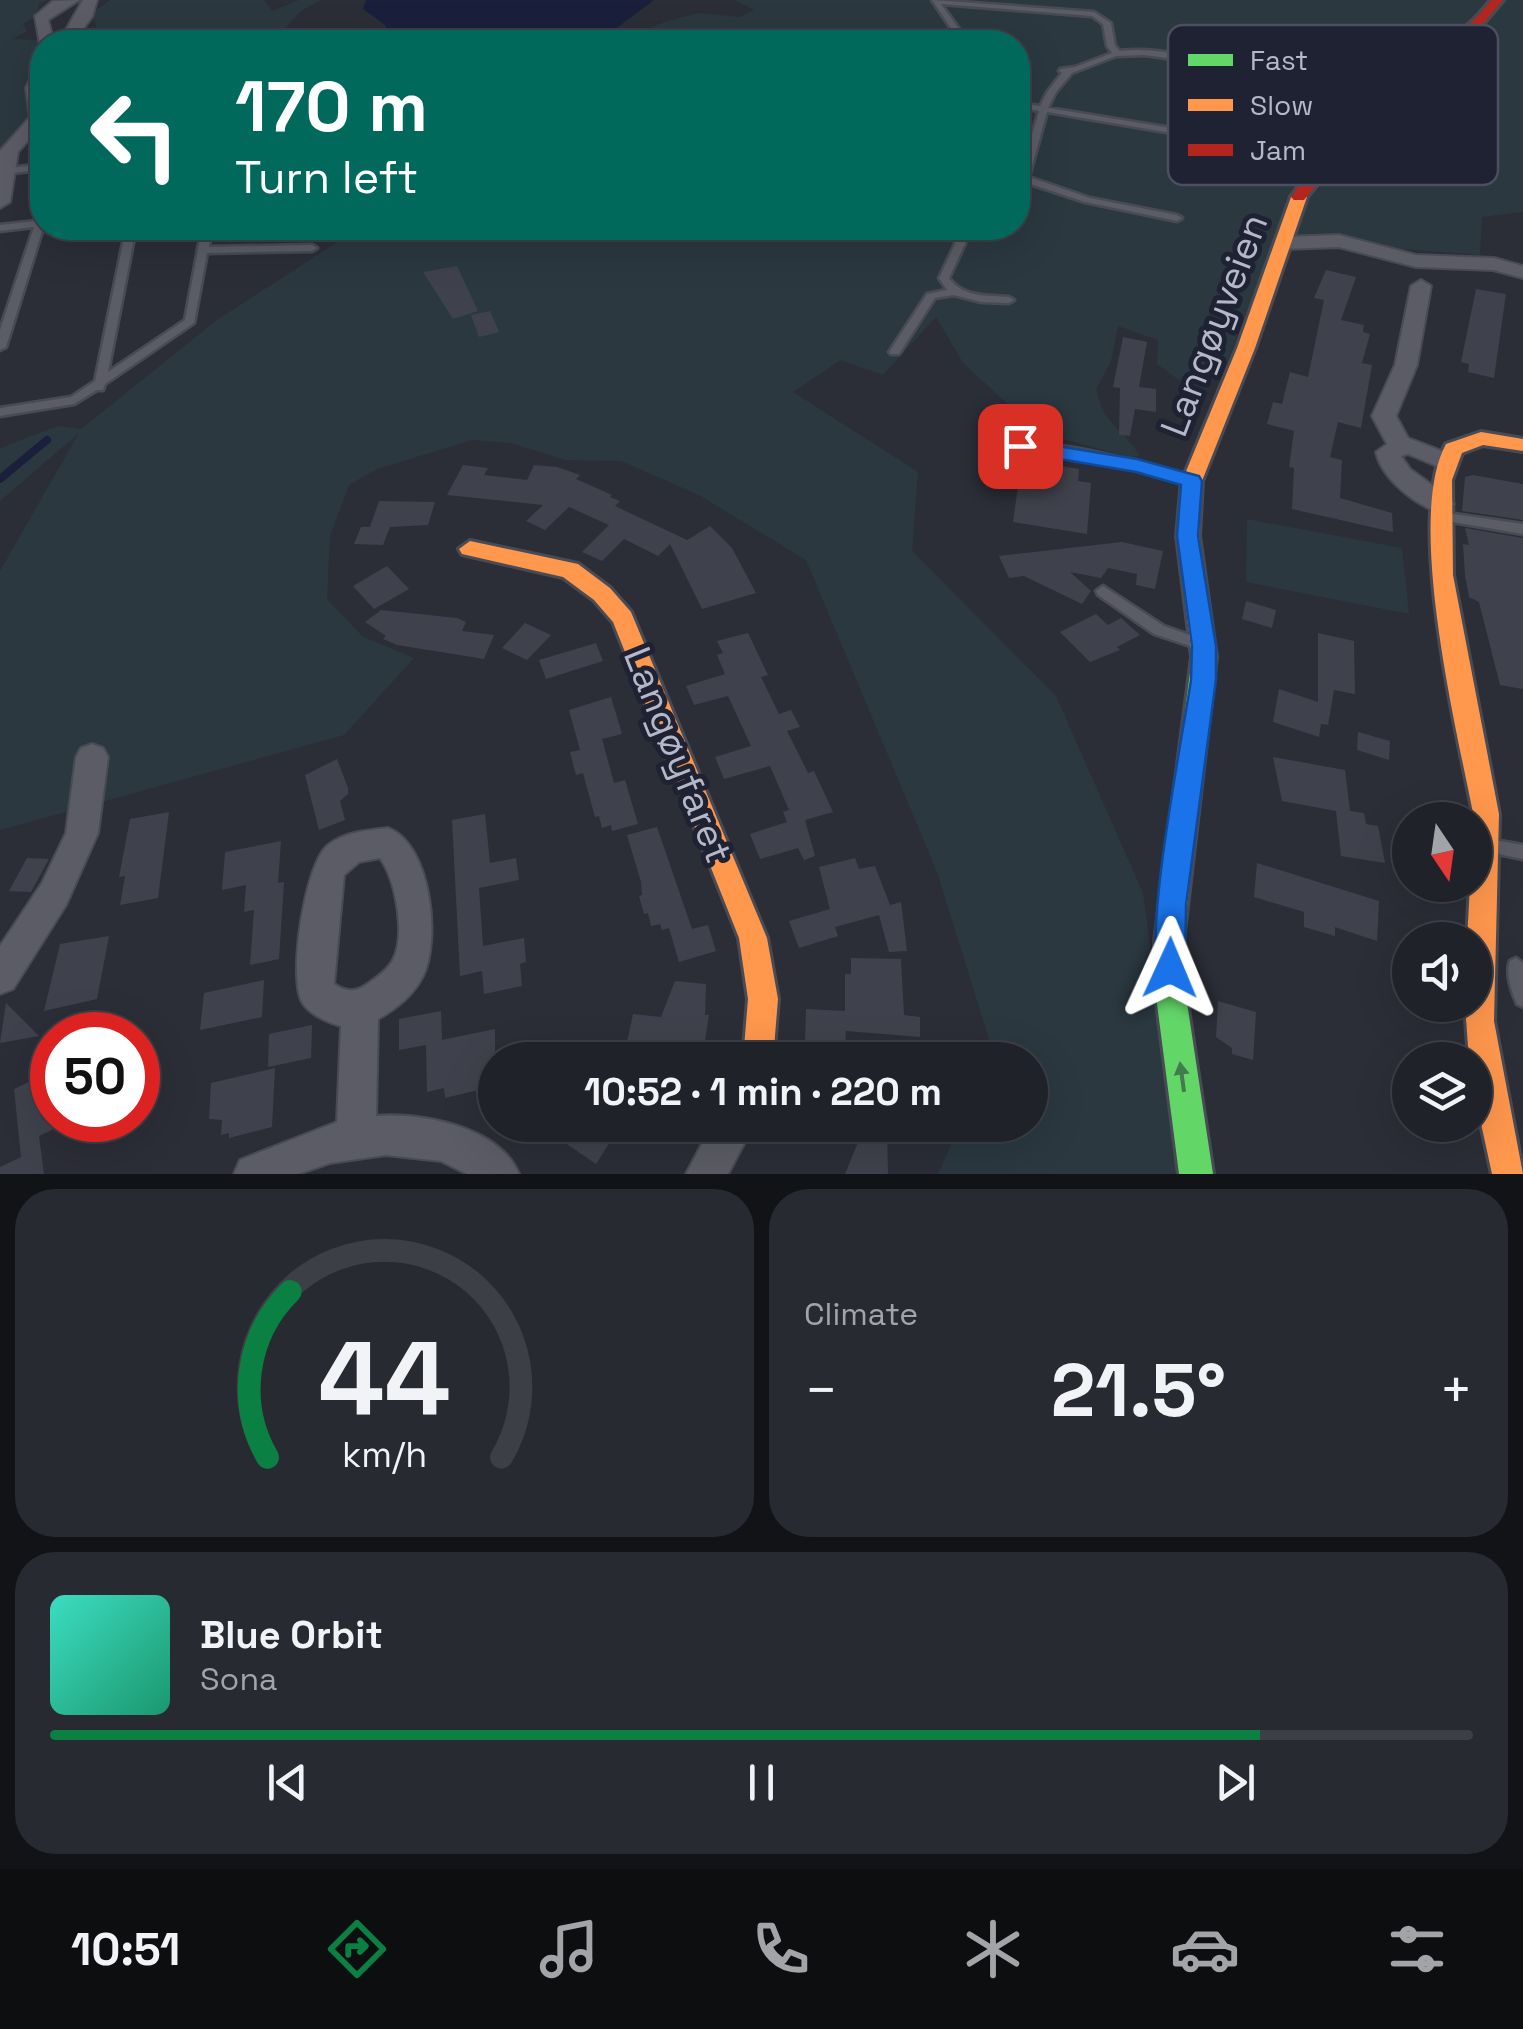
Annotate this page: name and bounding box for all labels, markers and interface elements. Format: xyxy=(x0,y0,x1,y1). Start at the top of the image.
legend xyxy=(1168,25,1498,185)
text: Fast xyxy=(1250,42,1308,78)
text: 170 m xyxy=(235,62,428,151)
icon: left xyxy=(70,70,200,200)
text: Slow xyxy=(1250,87,1313,123)
text: Jam xyxy=(1250,132,1306,168)
text: Turn left xyxy=(235,149,418,206)
street label: Langøyveien xyxy=(1150,207,1278,443)
pin xyxy=(978,404,1063,489)
icon: arrive xyxy=(993,419,1048,474)
street label: Langøyfaret xyxy=(613,640,743,870)
north arrow xyxy=(1392,802,1492,902)
map controls xyxy=(1392,802,1492,1142)
position arrow xyxy=(1118,916,1222,1020)
button: sound xyxy=(1392,922,1492,1022)
speed limit sign: 50 xyxy=(30,1012,160,1142)
button: layers xyxy=(1392,1042,1492,1142)
one-way arrow xyxy=(1174,1061,1190,1093)
text: 10:52 · 1 min · 220 m xyxy=(584,1068,942,1116)
text: Climate xyxy=(804,1294,918,1334)
text: 44 xyxy=(318,1313,451,1445)
text: 21.5° xyxy=(1051,1342,1226,1438)
text: − xyxy=(804,1355,838,1425)
text: + xyxy=(1439,1355,1473,1425)
text: km/h xyxy=(342,1432,427,1477)
text: Blue Orbit xyxy=(200,1611,383,1659)
text: Sona xyxy=(200,1659,277,1699)
icon: previous xyxy=(260,1755,315,1810)
icon: pause xyxy=(734,1755,789,1810)
icon: next xyxy=(1208,1755,1263,1810)
icon: directions xyxy=(322,1914,392,1984)
icon: music xyxy=(534,1914,604,1984)
icon: phone xyxy=(746,1914,816,1984)
icon: climate xyxy=(958,1914,1028,1984)
icon: car xyxy=(1170,1914,1240,1984)
icon: filters xyxy=(1382,1914,1452,1984)
text: 10:51 xyxy=(71,1921,180,1978)

